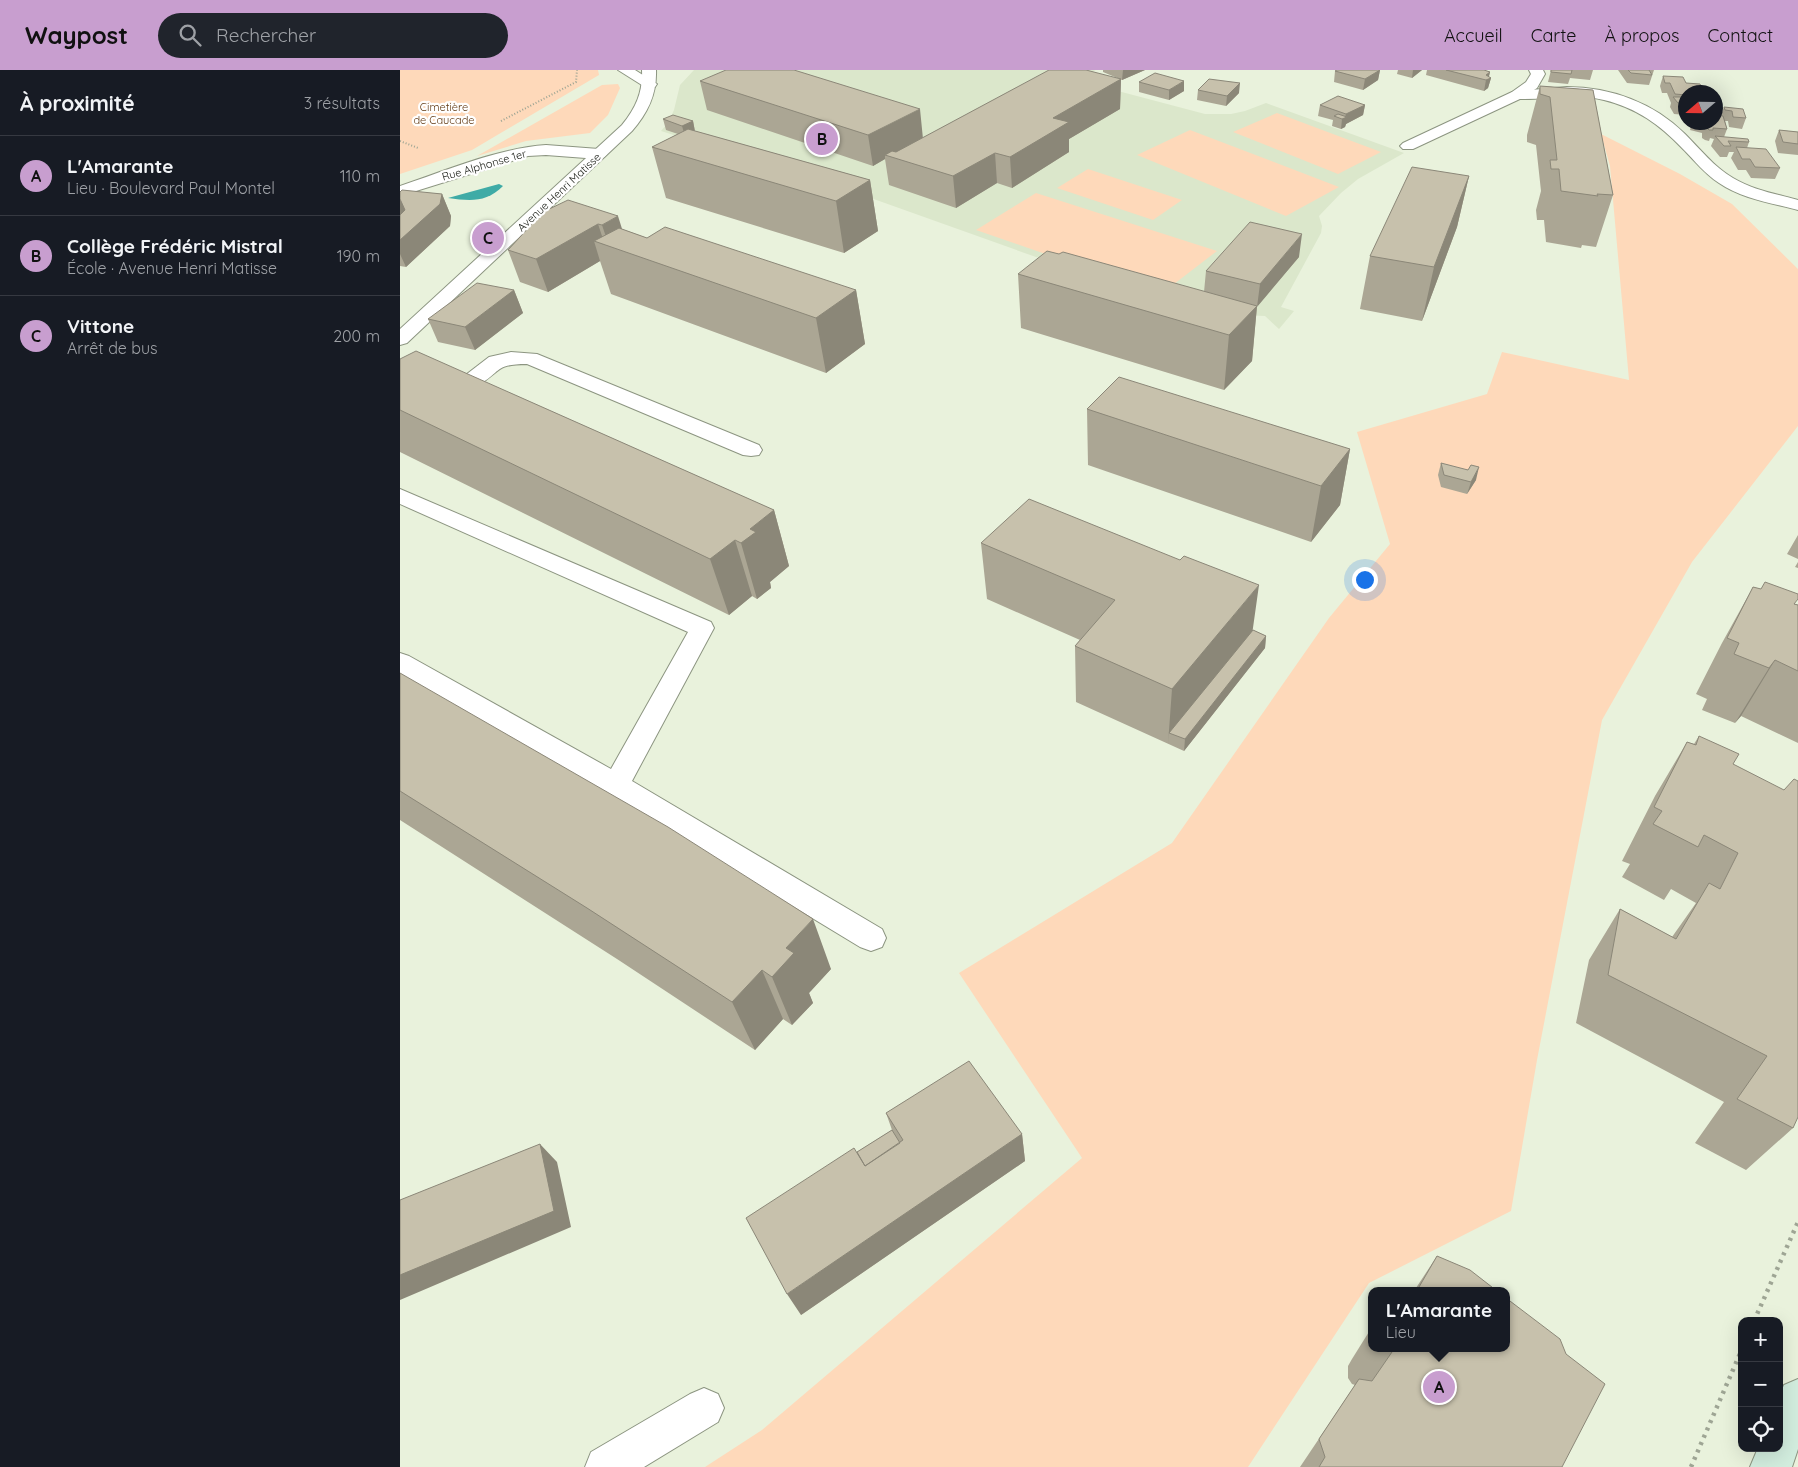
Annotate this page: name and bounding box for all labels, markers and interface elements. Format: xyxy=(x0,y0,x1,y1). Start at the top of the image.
search box xyxy=(158,13,508,58)
text: Waypost xyxy=(25,20,128,50)
icon: search xyxy=(176,21,204,49)
text: Rechercher xyxy=(216,23,316,47)
text: Accueil xyxy=(1444,24,1503,47)
text: Carte xyxy=(1531,24,1576,47)
text: À propos xyxy=(1604,24,1680,47)
text: Contact xyxy=(1708,24,1773,47)
north arrow xyxy=(1678,85,1723,130)
text: À proximité xyxy=(20,90,135,116)
text: 3 résultats xyxy=(304,93,380,113)
park label: Cimetière de Caucade xyxy=(413,100,475,127)
pin: B xyxy=(806,120,838,158)
street label: Rue Alphonse 1er xyxy=(440,146,529,184)
street label: Avenue Henri Matisse xyxy=(514,150,604,234)
text: L'Amarante xyxy=(67,154,173,178)
text: A xyxy=(31,166,41,186)
text: 110 m xyxy=(340,166,380,186)
text: Lieu · Boulevard Paul Montel xyxy=(67,178,275,198)
pin: C xyxy=(472,219,504,257)
text: Collège Frédéric Mistral xyxy=(67,234,283,258)
text: B xyxy=(31,246,41,266)
text: 190 m xyxy=(337,246,380,266)
text: École · Avenue Henri Matisse xyxy=(67,258,277,278)
text: Vittone xyxy=(67,314,134,338)
text: C xyxy=(31,326,41,346)
text: 200 m xyxy=(333,326,380,346)
text: Arrêt de bus xyxy=(67,338,158,358)
your location xyxy=(1352,567,1378,593)
popup xyxy=(1368,1287,1510,1352)
text: L'Amarante xyxy=(1386,1298,1492,1322)
map controls xyxy=(1738,1317,1783,1452)
button: + xyxy=(1738,1317,1783,1362)
text: Lieu xyxy=(1386,1322,1416,1342)
button: − xyxy=(1738,1362,1783,1407)
pin: A xyxy=(1423,1368,1455,1406)
button: locate xyxy=(1738,1407,1783,1452)

